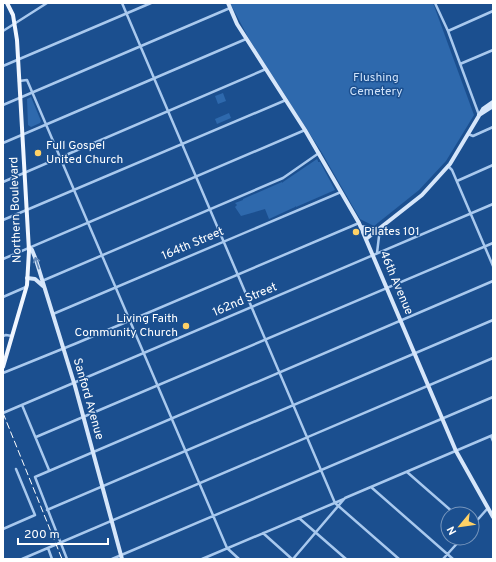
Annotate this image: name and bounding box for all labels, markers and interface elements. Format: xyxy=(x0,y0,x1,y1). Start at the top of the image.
park label: Flushing Cemetery xyxy=(349,70,403,100)
place label: Full Gospel United Church xyxy=(46,138,123,168)
marker: Full Gospel United Church xyxy=(33,148,43,158)
street label: Northern Boulevard xyxy=(6,157,26,263)
street label: 164th Street xyxy=(159,224,227,264)
place label: Pilates 101 xyxy=(364,224,420,240)
marker: Pilates 101 xyxy=(351,227,361,237)
street label: 46th Avenue xyxy=(375,249,417,317)
one-way arrow xyxy=(33,257,40,270)
street label: 162nd Street xyxy=(210,279,280,321)
place label: Living Faith Community Church xyxy=(74,311,178,341)
marker: Living Faith Community Church xyxy=(181,321,191,331)
street label: Sanford Avenue xyxy=(69,356,107,442)
north arrow xyxy=(440,506,480,546)
scale bar xyxy=(18,520,108,546)
text: N xyxy=(444,524,460,537)
text: 200 m xyxy=(24,527,60,543)

